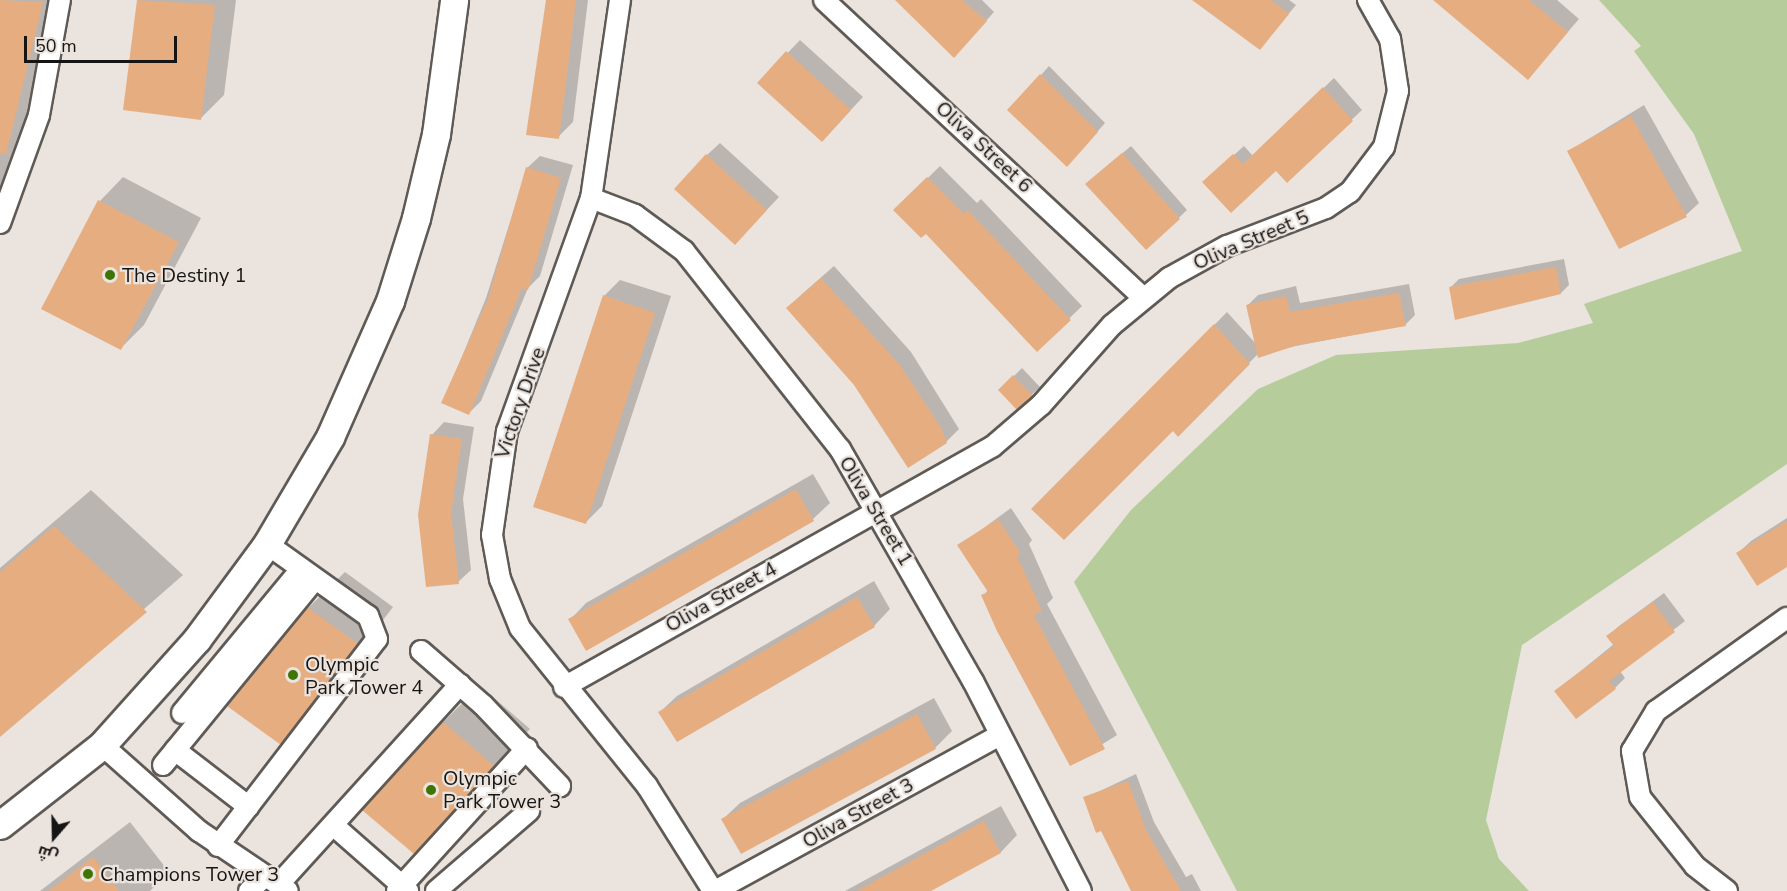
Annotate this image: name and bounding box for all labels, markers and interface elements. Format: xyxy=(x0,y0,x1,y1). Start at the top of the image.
scale bar xyxy=(27,24,180,62)
text: 50 m xyxy=(35,34,77,58)
street label: Oliva Street 6 xyxy=(931,96,1037,198)
street label: Oliva Street 5 xyxy=(1189,205,1313,275)
place label: The Destiny 1 xyxy=(122,263,246,287)
marker: The Destiny 1 xyxy=(103,268,117,282)
street label: Victory Drive xyxy=(490,344,550,462)
street label: Oliva Street 1 xyxy=(834,452,918,570)
street label: Oliva Street 4 xyxy=(661,557,781,637)
place label: Olympic Park Tower 4 xyxy=(305,652,423,699)
marker: Olympic Park Tower 4 xyxy=(286,668,300,682)
place label: Olympic Park Tower 3 xyxy=(443,766,561,813)
street label: Oliva Street 3 xyxy=(798,773,918,853)
marker: Olympic Park Tower 3 xyxy=(424,783,438,797)
north arrow xyxy=(24,807,84,867)
text: ش xyxy=(34,840,61,868)
place label: Champions Tower 3 xyxy=(100,862,279,886)
marker: Champions Tower 3 xyxy=(81,867,95,881)

